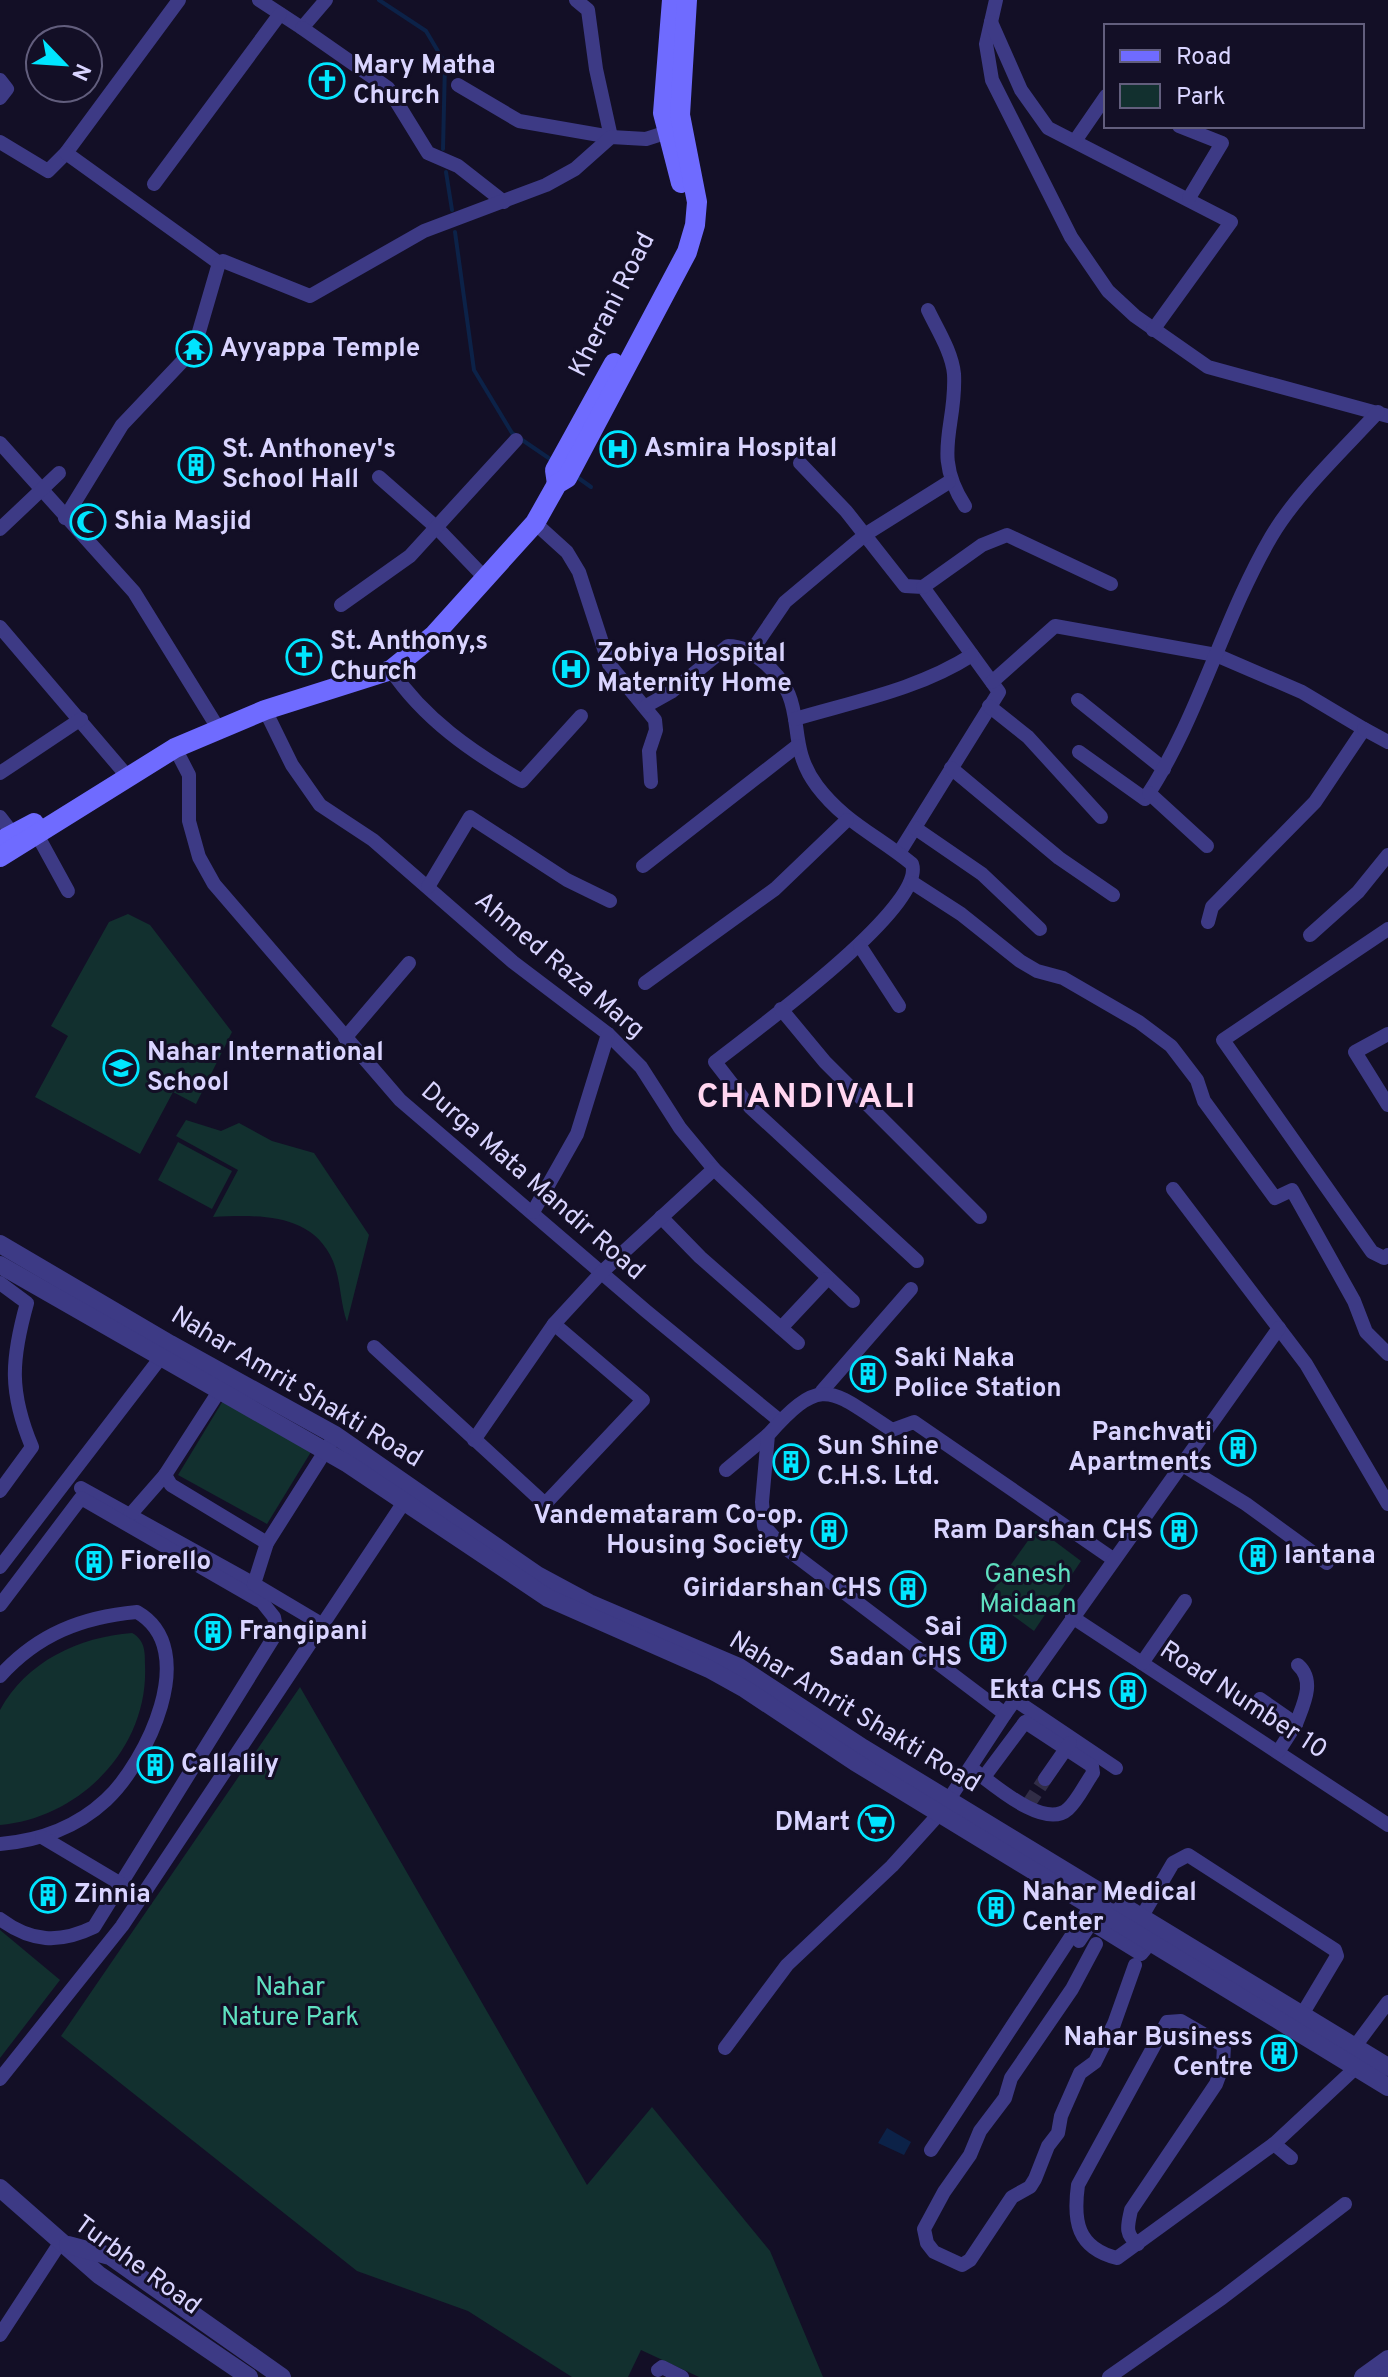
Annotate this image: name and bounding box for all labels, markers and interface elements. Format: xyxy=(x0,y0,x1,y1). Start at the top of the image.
north arrow xyxy=(24,24,104,104)
legend xyxy=(1104,24,1364,128)
text: Road xyxy=(1176,43,1232,73)
place label: Mary Matha Church xyxy=(353,50,496,113)
text: N xyxy=(64,59,95,84)
church icon: Mary Matha Church xyxy=(308,62,346,100)
text: Park xyxy=(1176,83,1226,113)
street label: Kherani Road xyxy=(563,227,663,383)
temple icon: Ayyappa Temple xyxy=(175,330,213,368)
place label: Ayyappa Temple xyxy=(220,333,420,366)
hospital icon: Asmira Hospital xyxy=(599,430,637,468)
place label: Asmira Hospital xyxy=(644,433,837,466)
place label: St. Anthoney's School Hall xyxy=(222,434,396,497)
building icon: St. Anthoney's School Hall xyxy=(177,446,215,484)
mosque icon: Shia Masjid xyxy=(69,503,107,541)
place label: Shia Masjid xyxy=(114,506,252,539)
place label: St. Anthony,s Church xyxy=(330,626,488,689)
church icon: St. Anthony,s Church xyxy=(285,638,323,676)
place label: Zobiya Hospital Maternity Home xyxy=(597,638,792,701)
hospital icon: Zobiya Hospital Maternity Home xyxy=(552,650,590,688)
street label: Ahmed Raza Marg xyxy=(467,885,651,1047)
place label: Nahar International School xyxy=(147,1037,384,1100)
school or university icon: Nahar International School xyxy=(102,1049,140,1087)
street label: Durga Mata Mandir Road xyxy=(413,1076,651,1288)
district label: CHANDIVALI xyxy=(697,1077,917,1120)
street label: Nahar Amrit Shakti Road xyxy=(164,1300,428,1476)
place label: Saki Naka Police Station xyxy=(894,1343,1062,1406)
building icon: Saki Naka Police Station xyxy=(849,1355,887,1393)
place label: Panchvati Apartments xyxy=(1068,1417,1212,1480)
building icon: Panchvati Apartments xyxy=(1219,1429,1257,1467)
place label: Sun Shine C.H.S. Ltd. xyxy=(817,1431,939,1494)
building icon: Sun Shine C.H.S. Ltd. xyxy=(772,1443,810,1481)
place label: Vandemataram Co-op. Housing Society xyxy=(533,1500,803,1563)
building icon: Vandemataram Co-op. Housing Society xyxy=(810,1512,848,1550)
building icon: Ram Darshan CHS xyxy=(1160,1512,1198,1550)
place label: Ram Darshan CHS xyxy=(933,1515,1153,1548)
building icon: lantana xyxy=(1239,1537,1277,1575)
place label: lantana xyxy=(1284,1540,1376,1573)
building icon: Fiorello xyxy=(75,1543,113,1581)
place label: Fiorello xyxy=(120,1546,211,1579)
park label: Ganesh Maidaan xyxy=(979,1559,1077,1622)
building icon: Giridarshan CHS xyxy=(889,1570,927,1608)
place label: Giridarshan CHS xyxy=(683,1573,882,1606)
place label: Sai Sadan CHS xyxy=(829,1612,962,1675)
building icon: Frangipani xyxy=(194,1613,232,1651)
place label: Frangipani xyxy=(239,1616,368,1649)
building icon: Sai Sadan CHS xyxy=(969,1624,1007,1662)
street label: Nahar Amrit Shakti Road xyxy=(722,1625,986,1801)
street label: Road Number 10 xyxy=(1153,1634,1333,1768)
building icon: Ekta CHS xyxy=(1109,1672,1147,1710)
place label: Ekta CHS xyxy=(989,1675,1102,1708)
building icon: Callalily xyxy=(136,1746,174,1784)
place label: Callalily xyxy=(181,1749,279,1782)
supermarket icon: DMart xyxy=(857,1804,895,1842)
place label: DMart xyxy=(775,1807,850,1840)
building icon: Zinnia xyxy=(29,1876,67,1914)
place label: Nahar Medical Center xyxy=(1022,1877,1197,1940)
place label: Zinnia xyxy=(74,1879,151,1912)
building icon: Nahar Medical Center xyxy=(977,1889,1015,1927)
park label: Nahar Nature Park xyxy=(221,1972,359,2035)
place label: Nahar Business Centre xyxy=(1064,2022,1253,2085)
building icon: Nahar Business Centre xyxy=(1260,2034,1298,2072)
street label: Turbhe Road xyxy=(67,2209,207,2323)

